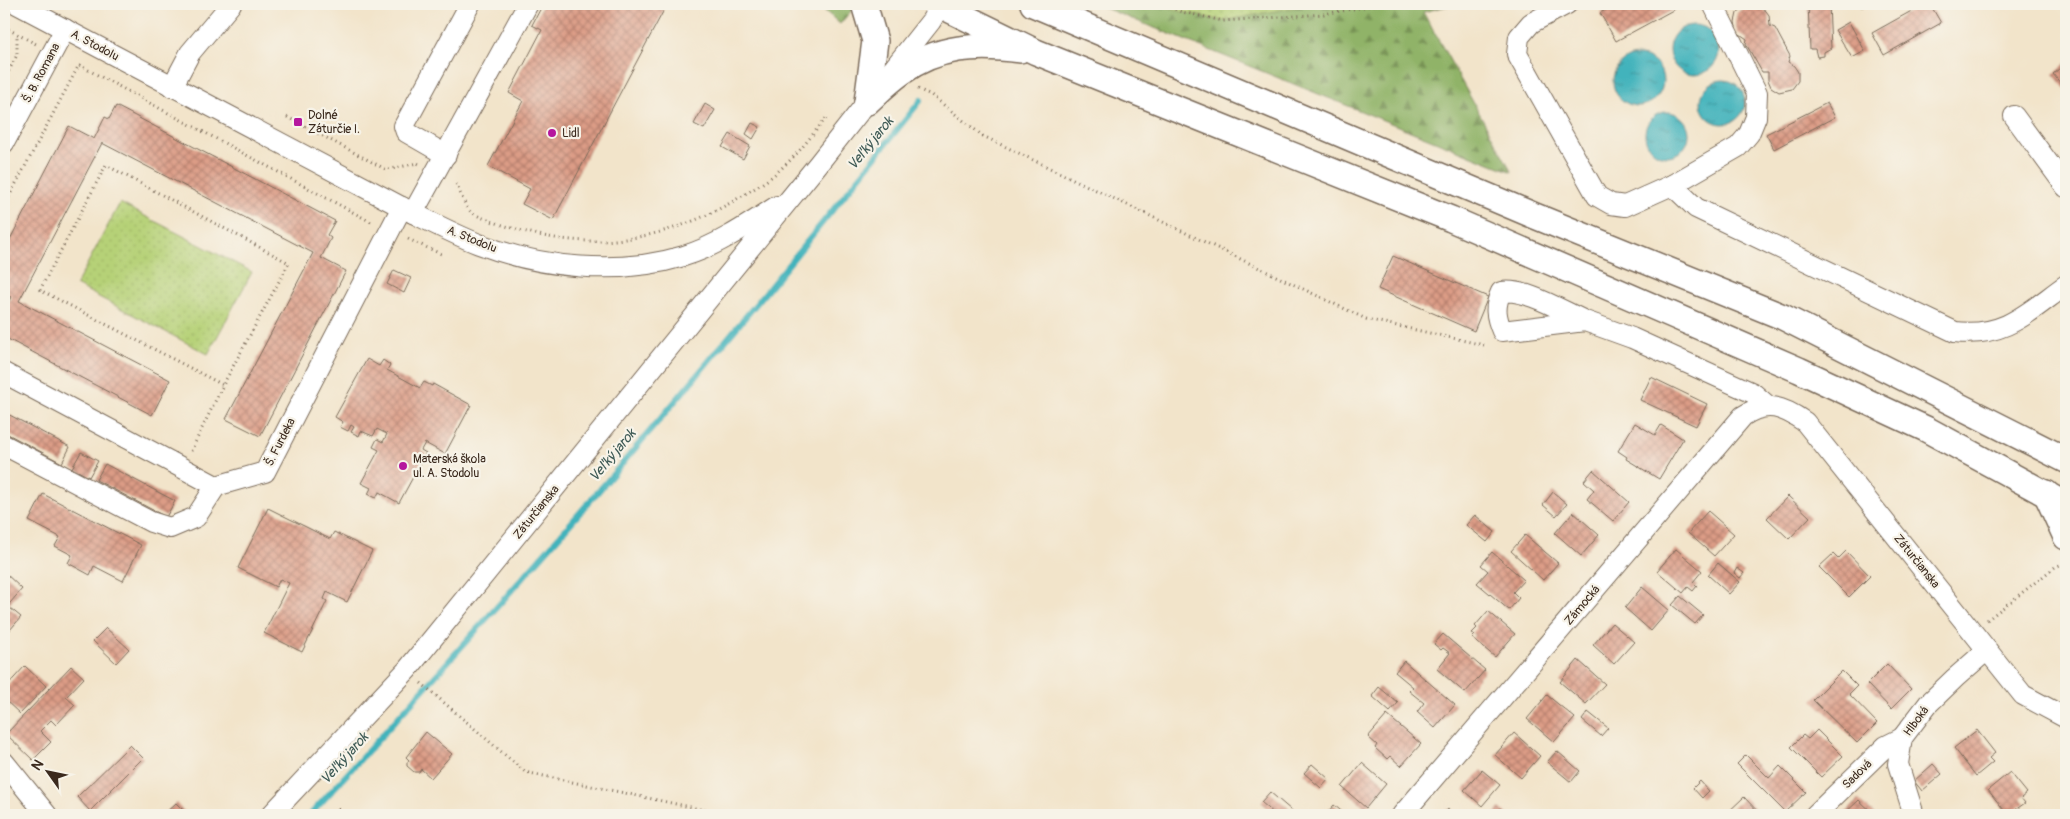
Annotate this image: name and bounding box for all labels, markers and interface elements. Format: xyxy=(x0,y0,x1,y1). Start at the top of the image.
street label: A. Stodolu xyxy=(68,27,121,64)
street label: Š. B. Romana xyxy=(19,40,64,106)
place label: Dolné Záturčie I. xyxy=(308,108,360,137)
water label: Veľký jarok xyxy=(844,112,898,173)
marker: Dolné Záturčie I. xyxy=(292,116,304,128)
place label: Lidl xyxy=(562,126,580,141)
marker: Lidl xyxy=(546,127,558,139)
street label: A. Stodolu xyxy=(445,223,499,256)
street label: Š. Furdeka xyxy=(261,415,299,469)
water label: Veľký jarok xyxy=(585,425,640,485)
place label: Materská škola ul. A. Stodolu xyxy=(413,452,486,481)
marker: Materská škola ul. A. Stodolu xyxy=(397,460,409,472)
street label: Záturčianska xyxy=(510,482,563,542)
street label: Záturčianska xyxy=(1890,531,1943,592)
street label: Zámocká xyxy=(1561,582,1604,628)
street label: Hlboká xyxy=(1900,703,1933,739)
water label: Veľký jarok xyxy=(317,728,373,788)
north arrow xyxy=(22,746,72,796)
street label: Sadová xyxy=(1839,756,1876,792)
text: N xyxy=(28,757,47,774)

